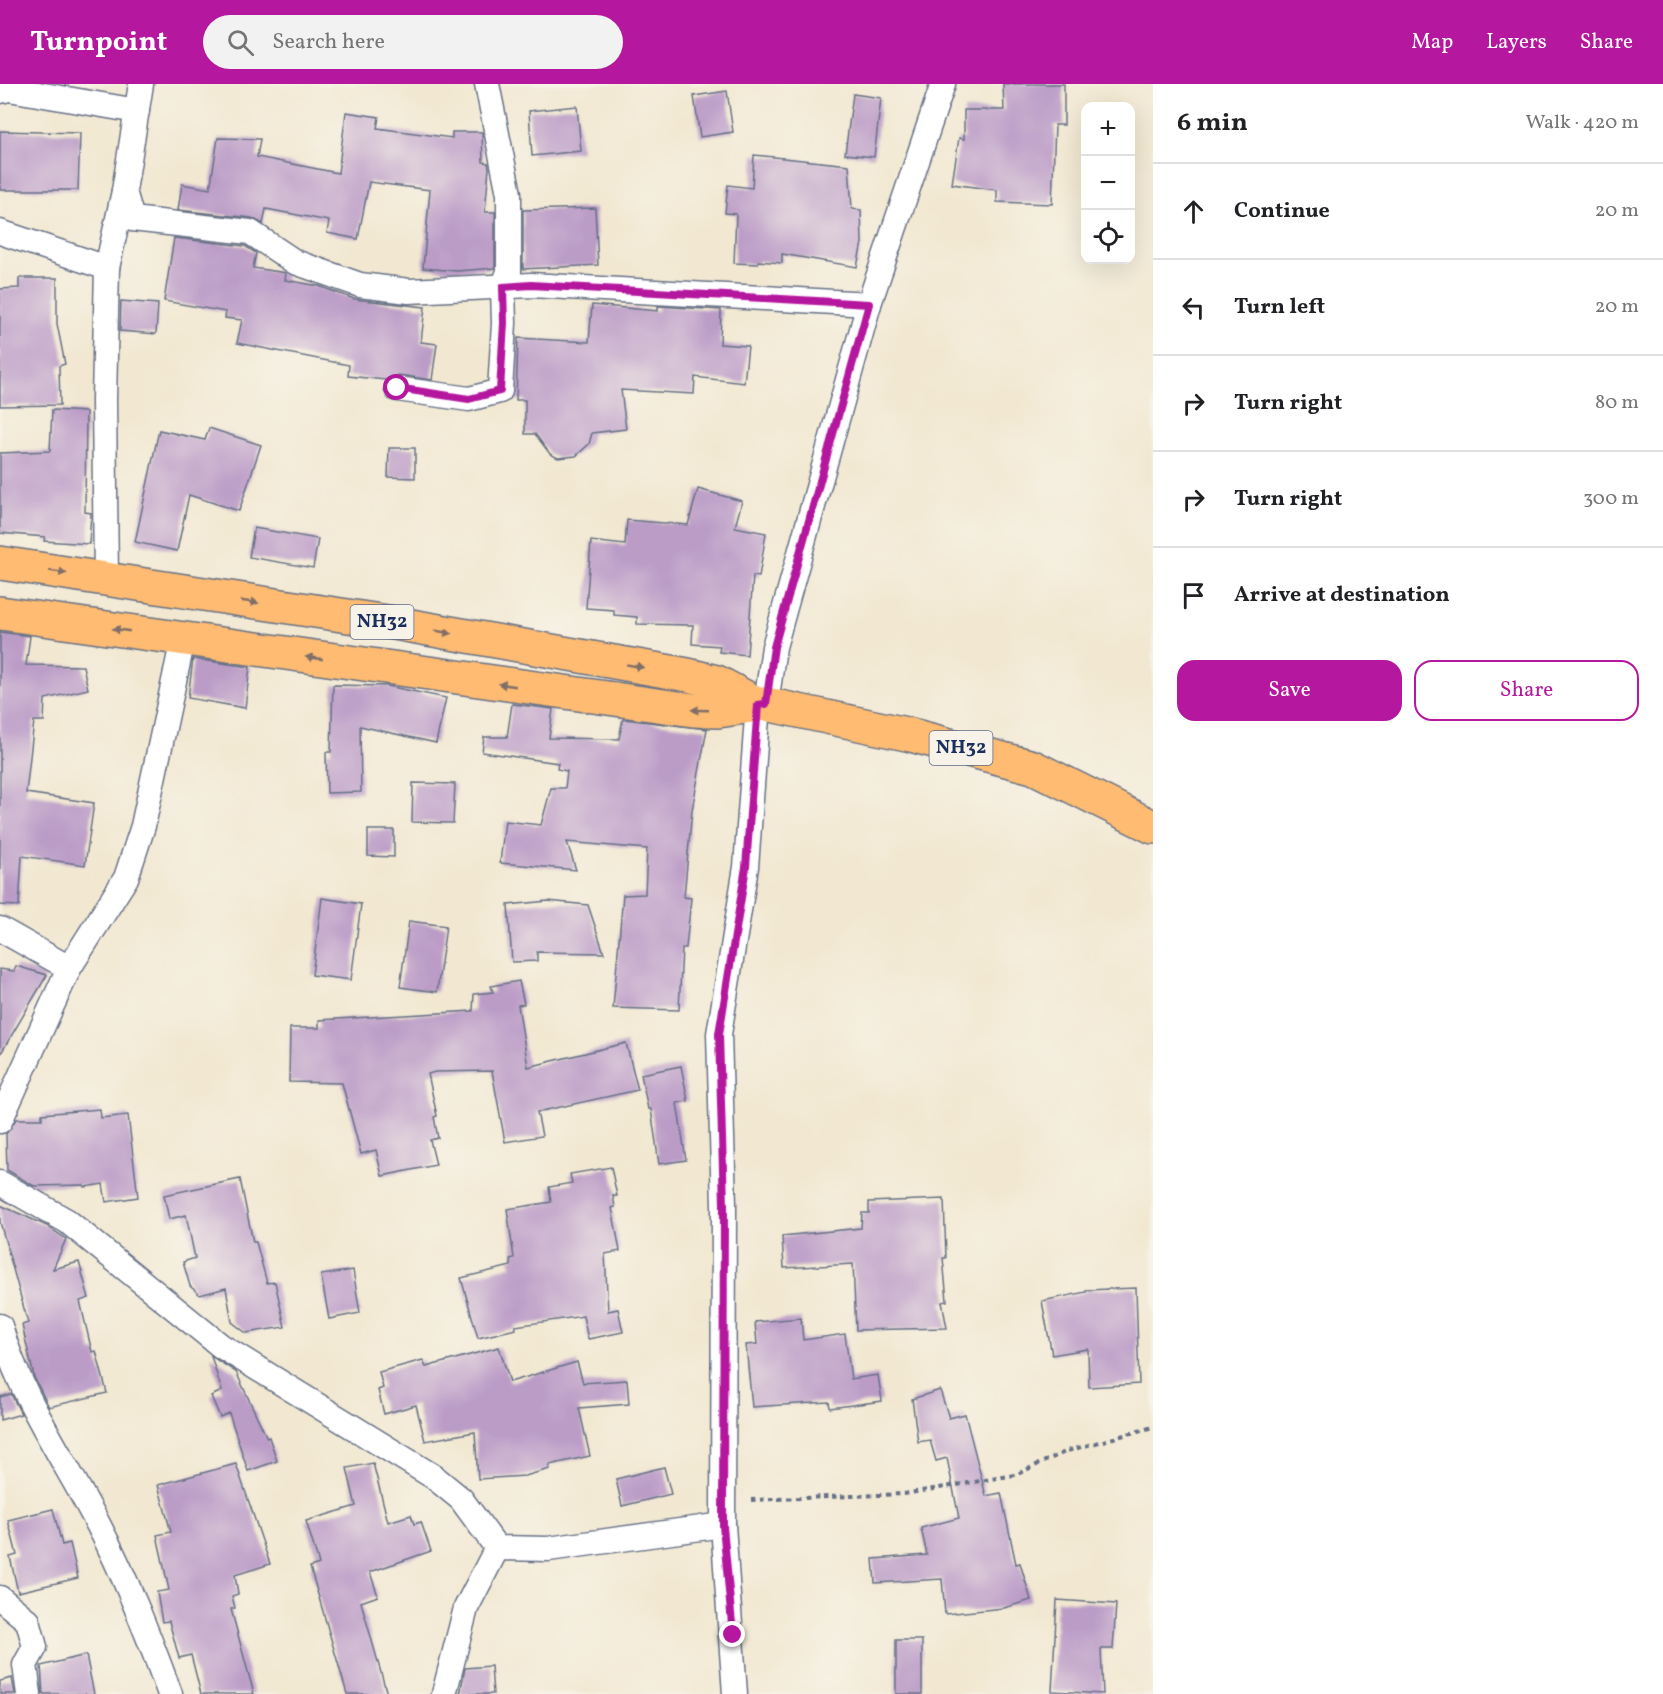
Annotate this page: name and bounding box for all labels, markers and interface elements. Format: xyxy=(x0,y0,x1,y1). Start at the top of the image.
search box xyxy=(203,15,623,69)
text: Turnpoint xyxy=(30,23,167,62)
icon: search xyxy=(224,26,257,59)
text: Search here xyxy=(272,27,385,58)
text: Map xyxy=(1411,28,1453,57)
text: Layers xyxy=(1486,28,1547,57)
text: Share xyxy=(1580,28,1633,57)
map controls xyxy=(1081,102,1135,264)
button: + xyxy=(1081,102,1135,156)
text: 6 min xyxy=(1177,105,1248,141)
text: Walk · 420 m xyxy=(1525,109,1639,137)
button: − xyxy=(1081,156,1135,210)
icon: ahead xyxy=(1177,195,1210,228)
text: Continue xyxy=(1234,196,1330,227)
text: 20 m xyxy=(1595,197,1639,225)
button: locate xyxy=(1081,210,1135,264)
icon: left xyxy=(1177,291,1210,324)
text: Turn left xyxy=(1234,292,1325,323)
text: 20 m xyxy=(1595,293,1639,321)
route start xyxy=(383,374,409,400)
icon: right xyxy=(1177,387,1210,420)
text: Turn right xyxy=(1234,388,1342,419)
text: 80 m xyxy=(1595,389,1639,417)
icon: right xyxy=(1177,483,1210,516)
text: Turn right xyxy=(1234,484,1342,515)
text: 300 m xyxy=(1583,485,1639,513)
one-way arrow xyxy=(48,568,67,577)
icon: arrive xyxy=(1177,579,1210,612)
text: Arrive at destination xyxy=(1234,580,1450,611)
one-way arrow xyxy=(241,598,260,607)
road number: NH32 xyxy=(350,605,413,639)
one-way arrow xyxy=(111,626,130,635)
one-way arrow xyxy=(434,628,453,637)
one-way arrow xyxy=(304,654,323,663)
button: Save xyxy=(1177,660,1402,721)
button: Share xyxy=(1414,660,1639,721)
one-way arrow xyxy=(626,662,645,671)
one-way arrow xyxy=(497,680,516,690)
one-way arrow xyxy=(691,705,710,715)
road number: NH32 xyxy=(930,731,992,765)
route end xyxy=(719,1621,745,1647)

